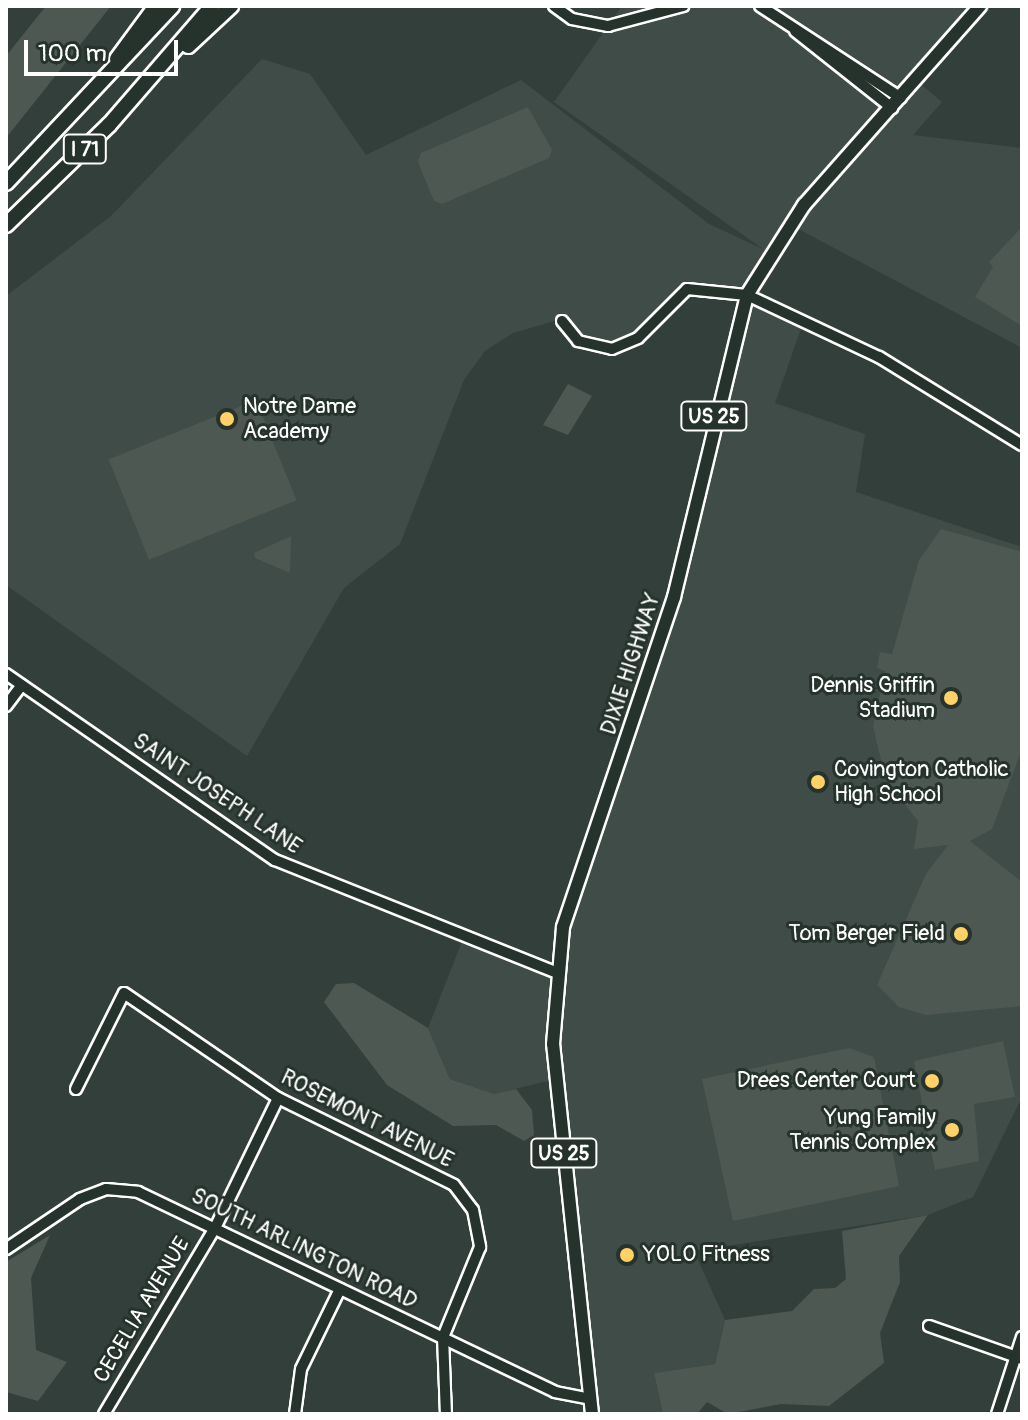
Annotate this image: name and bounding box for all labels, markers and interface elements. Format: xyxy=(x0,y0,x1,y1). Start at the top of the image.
scale bar xyxy=(28,24,182,74)
text: 100 m xyxy=(38,39,107,68)
road number: I 71 xyxy=(61,133,109,165)
place label: Notre Dame Academy xyxy=(243,393,356,444)
road number: US 25 xyxy=(680,400,748,432)
marker: Notre Dame Academy xyxy=(218,410,236,428)
street label: DIXIE HIGHWAY xyxy=(596,590,666,738)
place label: Dennis Griffin Stadium xyxy=(810,672,935,724)
marker: Dennis Griffin Stadium xyxy=(942,689,960,707)
street label: SAINT JOSEPH LANE xyxy=(128,728,306,860)
place label: Covington Catholic High School xyxy=(834,756,1009,808)
marker: Covington Catholic High School xyxy=(809,773,827,791)
place label: Tom Berger Field xyxy=(789,921,945,947)
marker: Tom Berger Field xyxy=(952,925,970,943)
street label: ROSEMONT AVENUE xyxy=(276,1064,458,1174)
place label: Drees Center Court xyxy=(737,1068,916,1094)
marker: Drees Center Court xyxy=(923,1072,941,1090)
place label: Yung Family Tennis Complex xyxy=(790,1104,936,1156)
marker: Yung Family Tennis Complex xyxy=(943,1121,961,1139)
road number: US 25 xyxy=(530,1137,598,1169)
street label: SOUTH ARLINGTON ROAD xyxy=(187,1183,421,1315)
street label: CECELIA AVENUE xyxy=(88,1232,196,1388)
place label: YOLO Fitness xyxy=(643,1242,770,1268)
marker: YOLO Fitness xyxy=(618,1246,636,1264)

